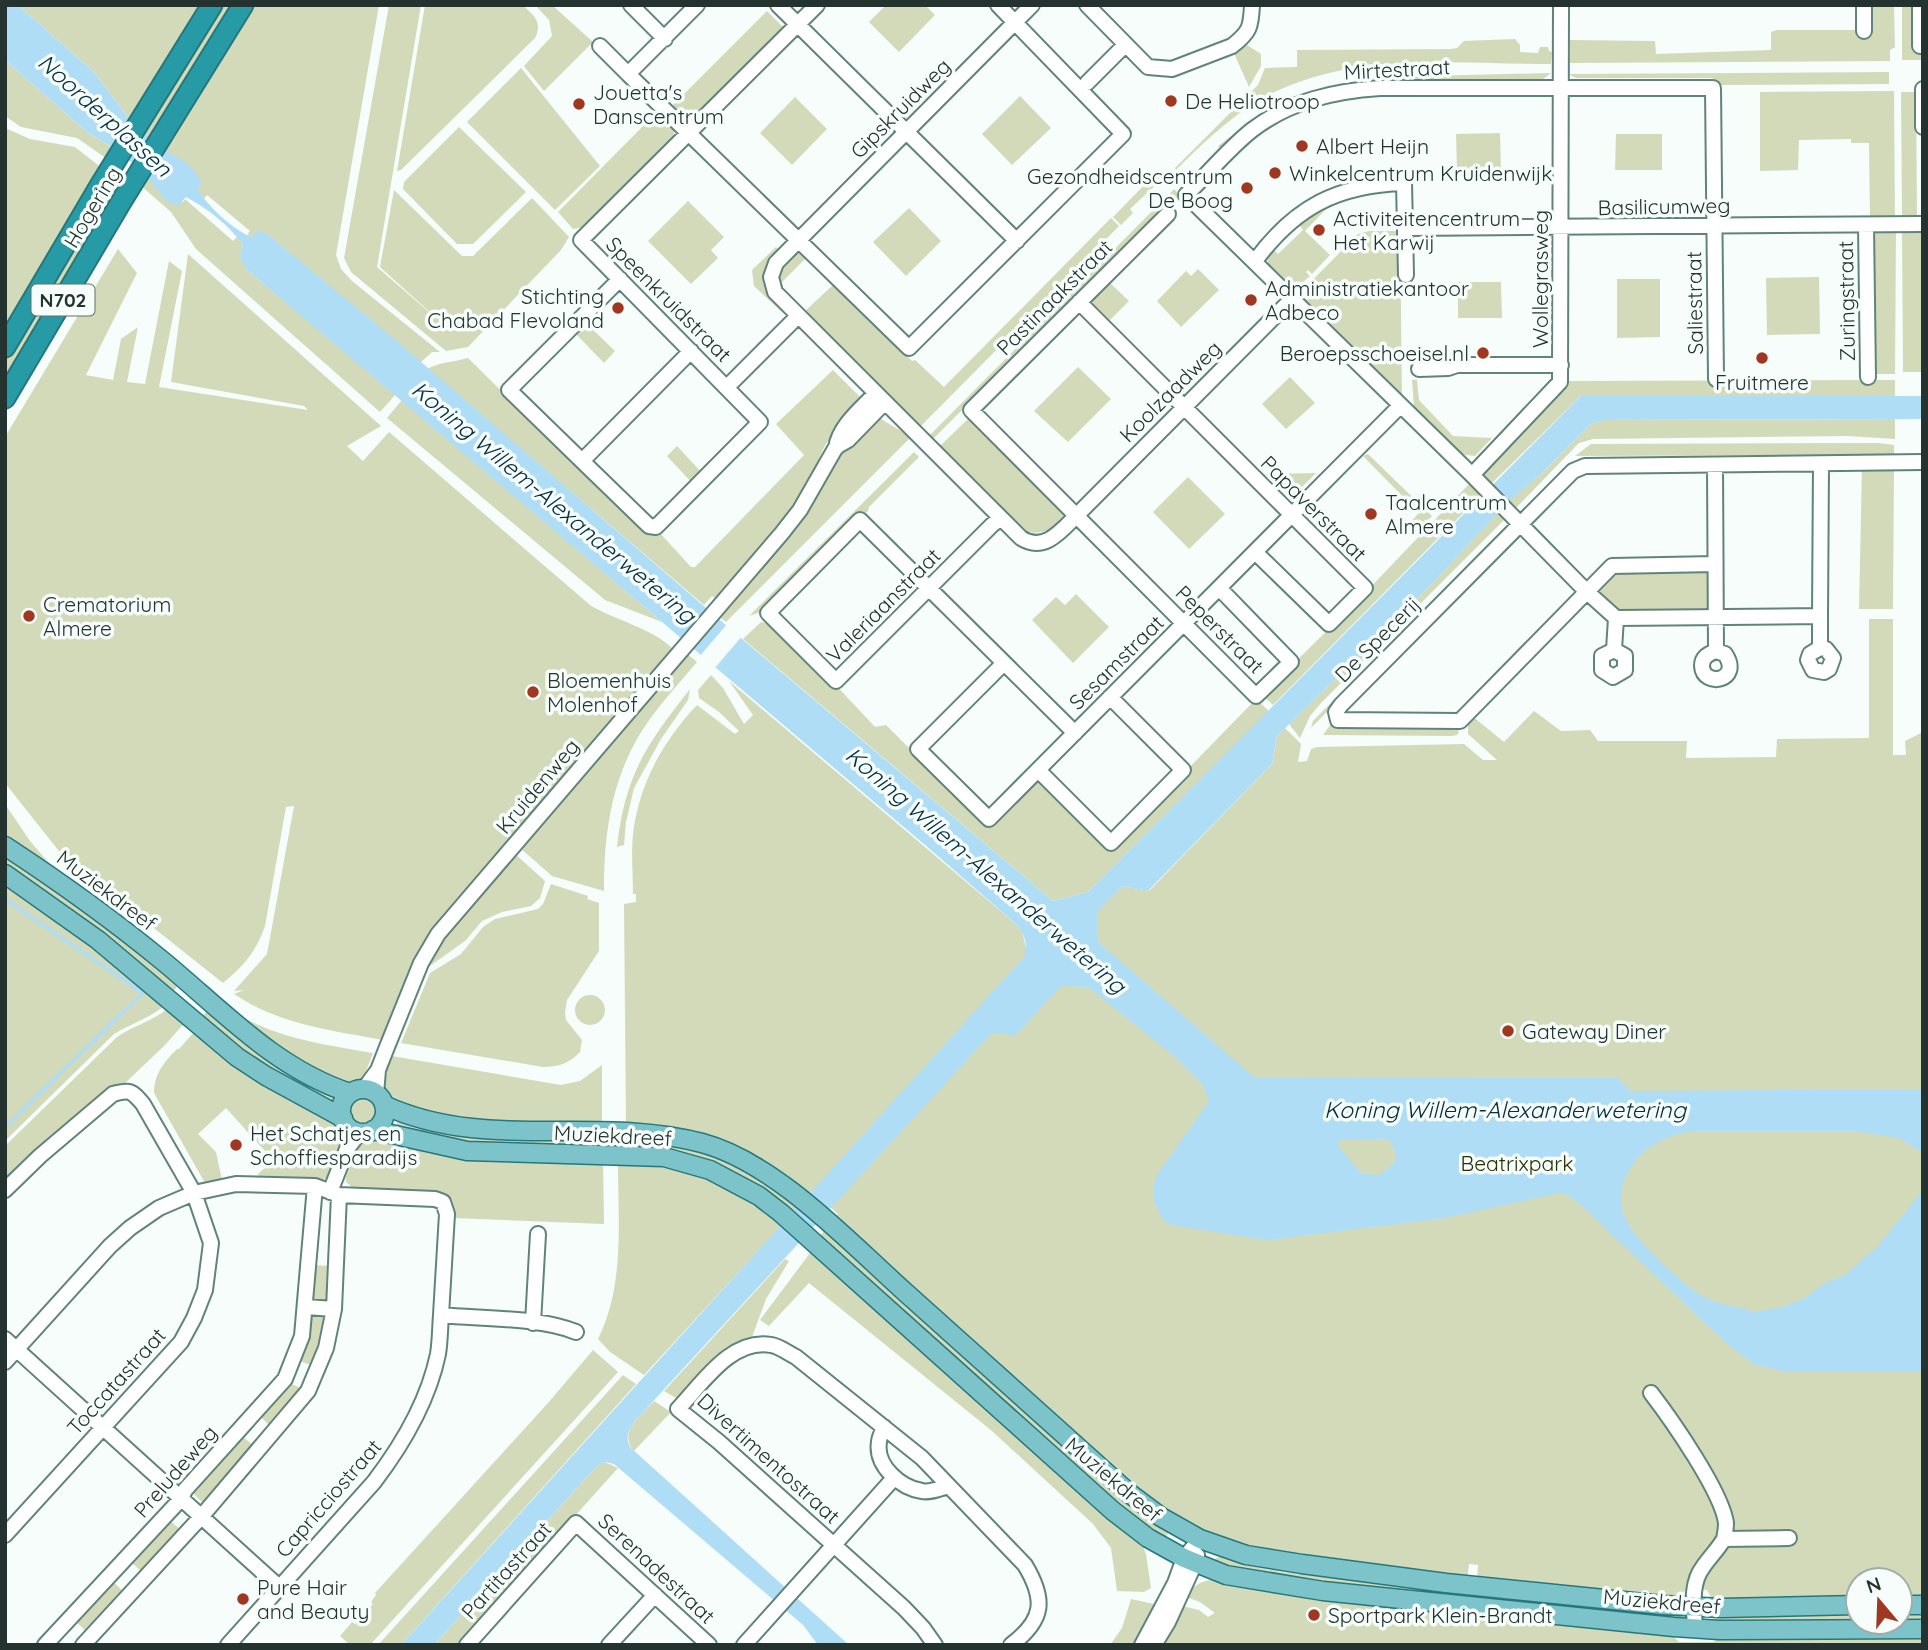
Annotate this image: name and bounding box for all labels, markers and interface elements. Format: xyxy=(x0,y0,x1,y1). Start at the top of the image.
water label: Noorderplassen xyxy=(32,47,178,183)
street label: Gipskruidweg xyxy=(845,53,955,163)
street label: Mirtestraat xyxy=(1343,53,1451,85)
place label: Jouetta's Danscentrum xyxy=(593,79,724,129)
place label: De Heliotroop xyxy=(1185,88,1320,114)
marker: De Heliotroop xyxy=(1163,93,1179,109)
marker: Jouetta's Danscentrum xyxy=(571,96,587,112)
place label: Albert Heijn xyxy=(1316,133,1429,159)
marker: Albert Heijn xyxy=(1294,138,1310,154)
place label: Winkelcentrum Kruidenwijk xyxy=(1289,160,1553,186)
street label: Hogering xyxy=(58,162,126,252)
place label: Gezondheidscentrum De Boog xyxy=(1027,163,1233,213)
marker: Winkelcentrum Kruidenwijk xyxy=(1267,165,1283,181)
marker: Gezondheidscentrum De Boog xyxy=(1239,180,1255,196)
street label: Basilicumweg xyxy=(1597,192,1731,220)
place label: Activiteitencentrum Het Karwij xyxy=(1333,205,1520,255)
street label: Wollegrasweg xyxy=(1527,210,1553,348)
marker: Activiteitencentrum Het Karwij xyxy=(1311,222,1327,238)
street label: Speenkruidstraat xyxy=(601,231,737,367)
street label: Pastinaakstraat xyxy=(991,234,1117,360)
street label: Zuringstraat xyxy=(1832,241,1860,361)
street label: Saliestraat xyxy=(1680,251,1708,355)
place label: Administratiekantoor Adbeco xyxy=(1265,275,1469,325)
place label: Stichting Chabad Flevoland xyxy=(427,283,604,333)
road number: N702 xyxy=(32,284,94,316)
marker: Administratiekantoor Adbeco xyxy=(1243,292,1259,308)
marker: Stichting Chabad Flevoland xyxy=(610,300,626,316)
street label: Koolzaadweg xyxy=(1114,335,1226,447)
place label: Beroepsschoeisel.nl xyxy=(1280,340,1469,366)
marker: Beroepsschoeisel.nl xyxy=(1475,345,1491,361)
marker: Fruitmere xyxy=(1754,350,1770,366)
place label: Fruitmere xyxy=(1715,369,1809,395)
water label: Koning Willem-Alexanderwetering xyxy=(406,375,703,630)
street label: Papaverstraat xyxy=(1256,450,1372,566)
place label: Taalcentrum Almere xyxy=(1385,489,1507,539)
marker: Taalcentrum Almere xyxy=(1363,506,1379,522)
street label: Valeriaanstraat xyxy=(820,542,946,668)
street label: Peperstraat xyxy=(1170,579,1270,679)
place label: Crematorium Almere xyxy=(43,591,171,641)
street label: De Specerij xyxy=(1329,591,1425,687)
marker: Crematorium Almere xyxy=(21,608,37,624)
street label: Sesamstraat xyxy=(1063,609,1169,715)
place label: Bloemenhuis Molenhof xyxy=(547,667,671,717)
marker: Bloemenhuis Molenhof xyxy=(525,684,541,700)
street label: Kruidenweg xyxy=(490,733,584,839)
water label: Koning Willem-Alexanderwetering xyxy=(840,740,1133,1001)
street label: Muziekdreef xyxy=(52,844,162,936)
place label: Gateway Diner xyxy=(1522,1018,1666,1044)
marker: Gateway Diner xyxy=(1500,1023,1516,1039)
water label: Koning Willem-Alexanderwetering xyxy=(1324,1095,1688,1124)
street label: Muziekdreef xyxy=(553,1119,673,1151)
place label: Het Schatjes en Schoffiesparadijs xyxy=(250,1120,417,1170)
marker: Het Schatjes en Schoffiesparadijs xyxy=(228,1137,244,1153)
park label: Beatrixpark xyxy=(1461,1150,1573,1176)
street label: Toccatastraat xyxy=(61,1322,171,1440)
street label: Divertimentostraat xyxy=(692,1387,846,1529)
street label: Preludeweg xyxy=(128,1419,222,1523)
street label: Muziekdreef xyxy=(1060,1431,1168,1527)
street label: Capricciostraat xyxy=(270,1434,386,1562)
street label: Serenadestraat xyxy=(593,1507,721,1629)
street label: Partitastraat xyxy=(455,1516,557,1624)
north arrow xyxy=(1844,1566,1914,1636)
text: N xyxy=(1863,1571,1884,1599)
place label: Pure Hair and Beauty xyxy=(257,1574,369,1624)
street label: Muziekdreef xyxy=(1602,1583,1722,1619)
marker: Pure Hair and Beauty xyxy=(235,1591,251,1607)
place label: Sportpark Klein-Brandt xyxy=(1328,1602,1553,1628)
marker: Sportpark Klein-Brandt xyxy=(1306,1607,1322,1623)

